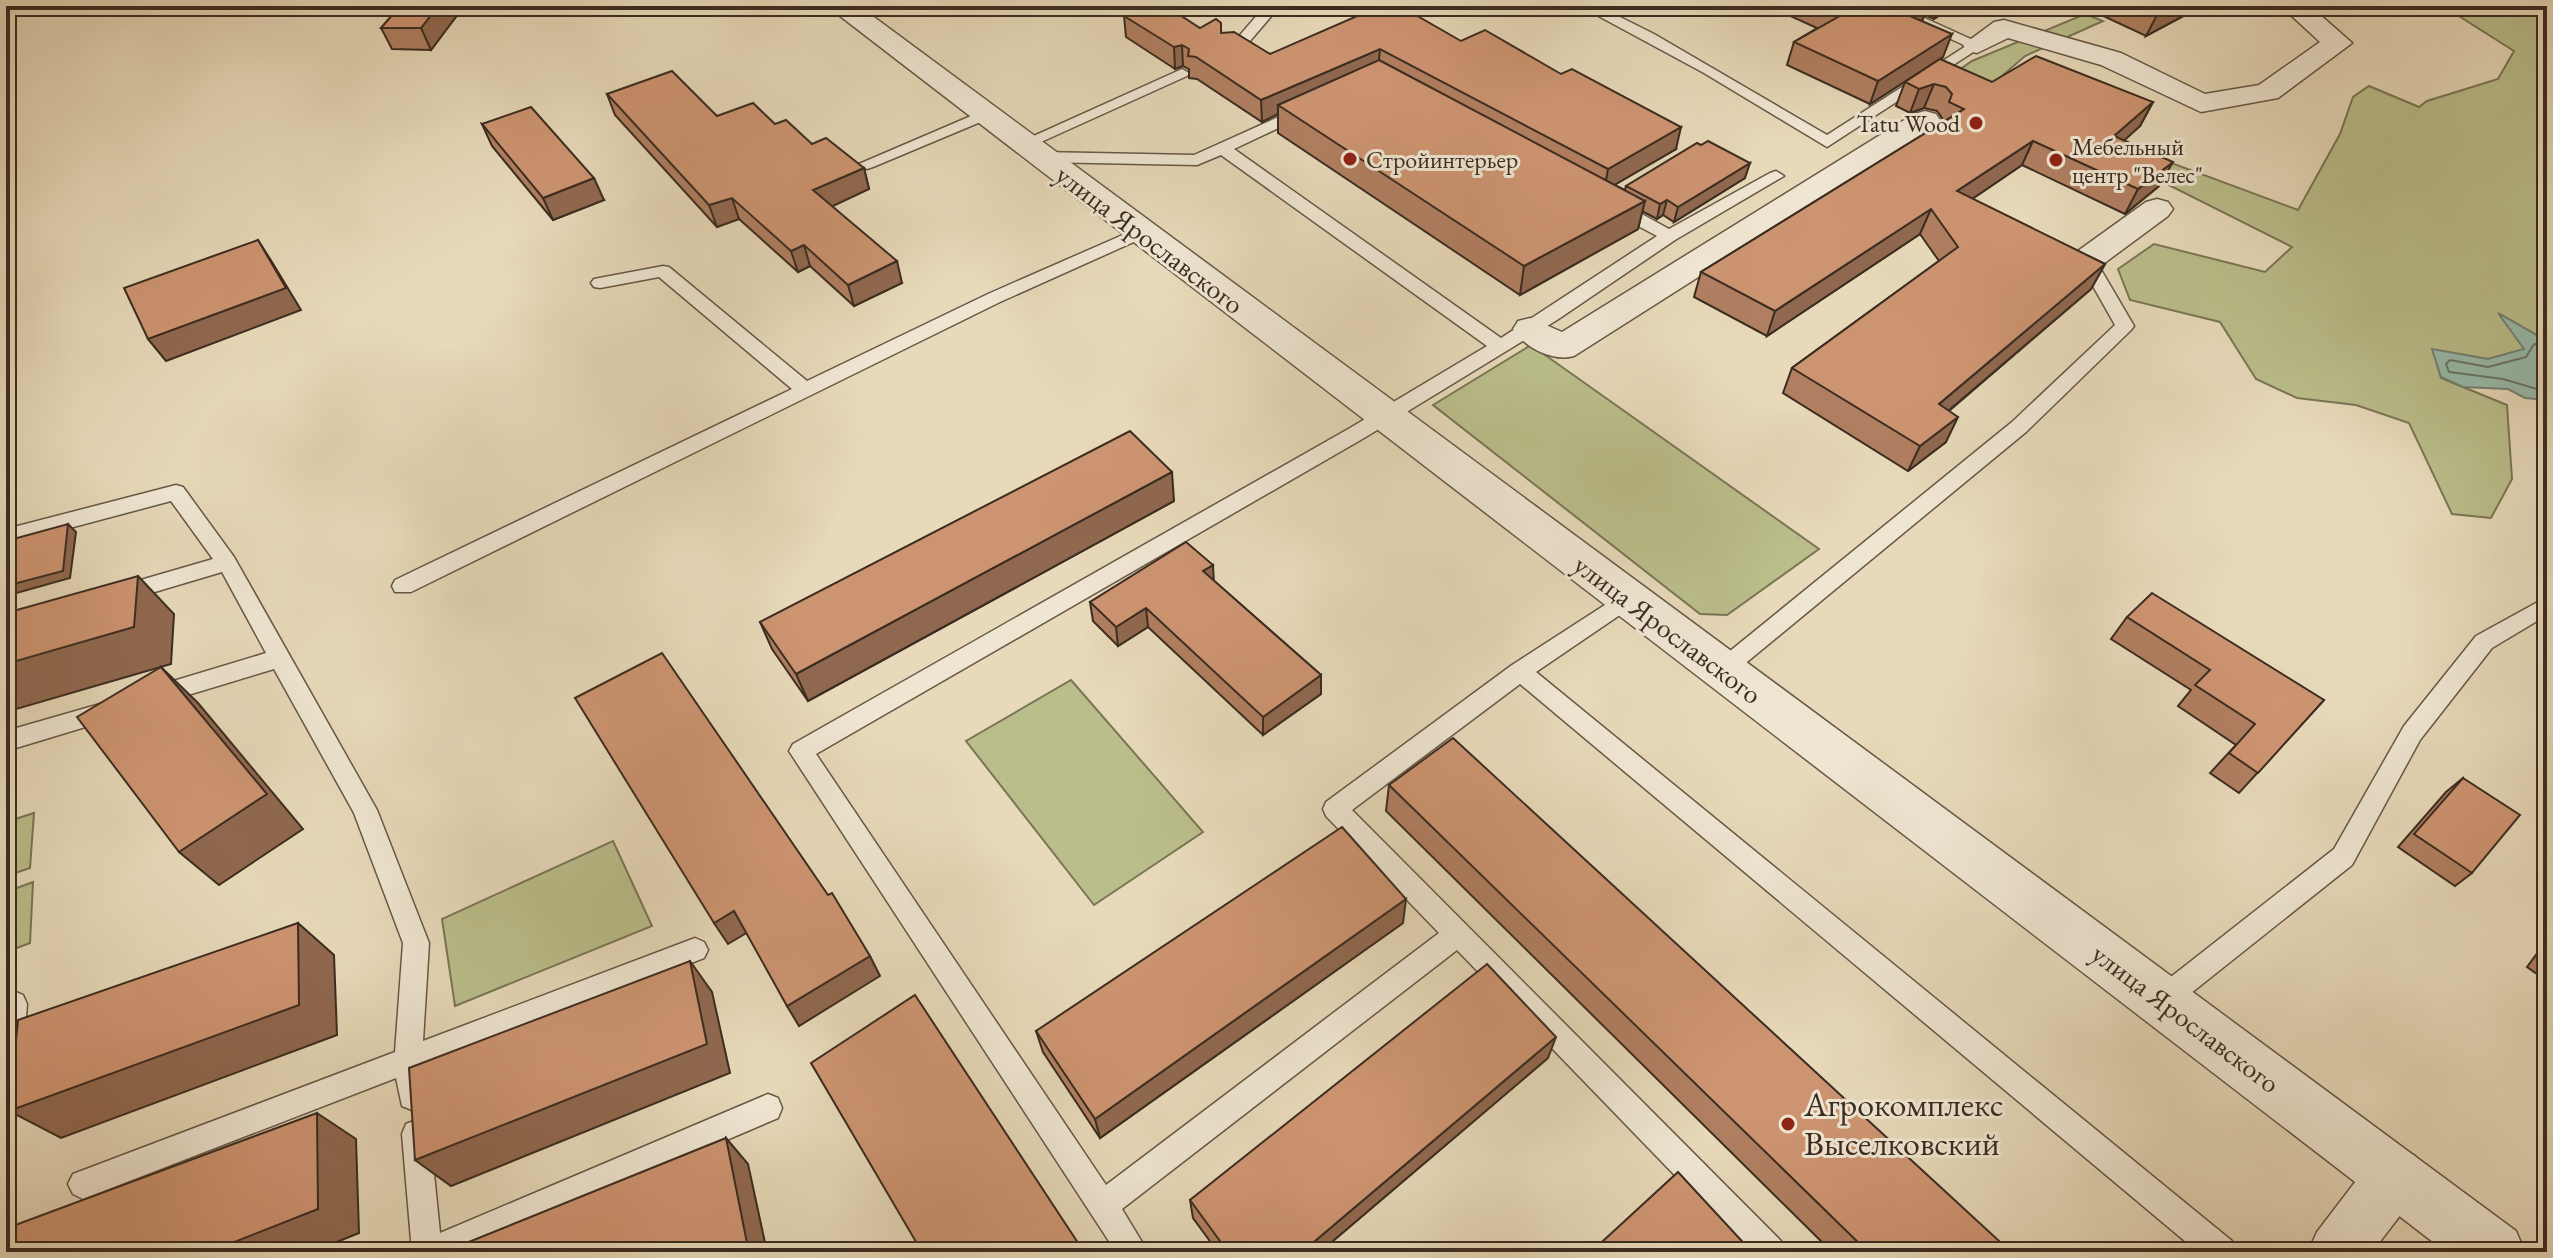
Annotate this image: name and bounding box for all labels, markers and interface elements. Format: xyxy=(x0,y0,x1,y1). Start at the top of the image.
place label: Tatu Wood xyxy=(1856,108,1961,139)
marker: Tatu Wood xyxy=(1967,114,1985,132)
place label: Мебельный центр "Велес" xyxy=(2072,131,2203,190)
place label: Стройинтерьер xyxy=(1366,144,1518,175)
marker: Стройинтерьер xyxy=(1341,150,1359,168)
marker: Мебельный центр "Велес" xyxy=(2047,151,2065,169)
street label: улица Ярославского xyxy=(1049,156,1251,322)
street label: улица Ярославского xyxy=(1567,546,1769,712)
street label: улица Ярославского xyxy=(2085,935,2287,1101)
place label: Агрокомплекс Выселковский xyxy=(1803,1082,2003,1165)
marker: Агрокомплекс Выселковский xyxy=(1779,1115,1797,1133)

